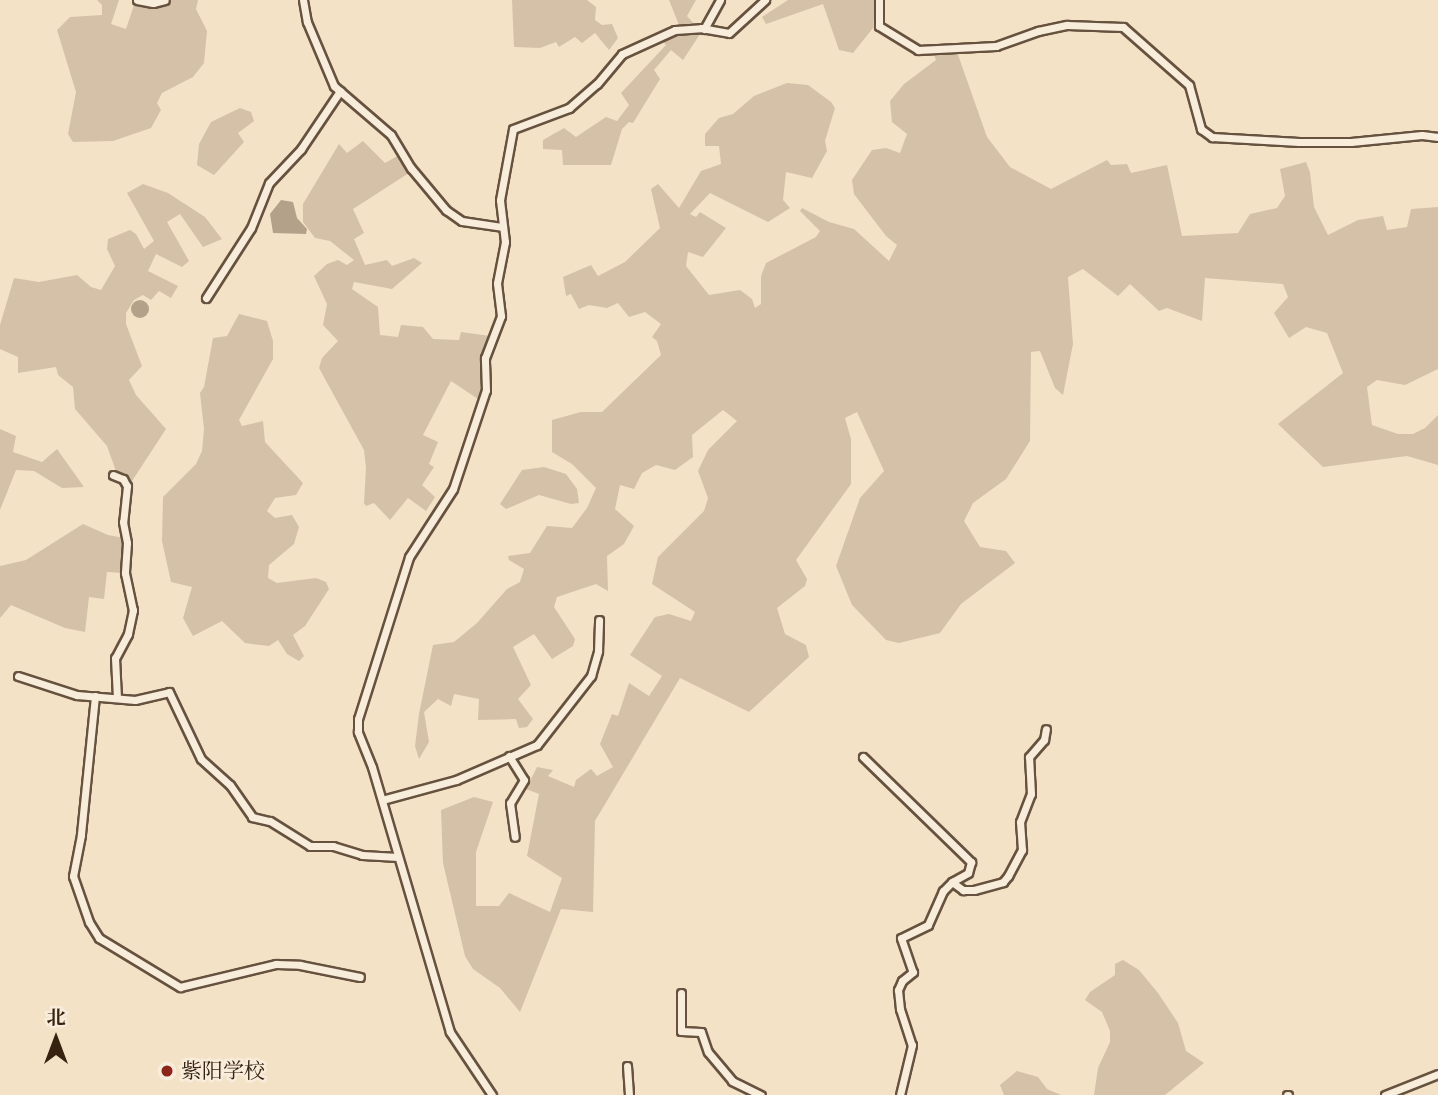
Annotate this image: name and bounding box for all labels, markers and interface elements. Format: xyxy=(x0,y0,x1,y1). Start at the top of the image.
north arrow xyxy=(21,1004,91,1074)
text: 北 xyxy=(46,1006,66,1029)
place label: 紫阳学校 xyxy=(181,1058,265,1084)
marker: 紫阳学校 xyxy=(159,1063,175,1079)

